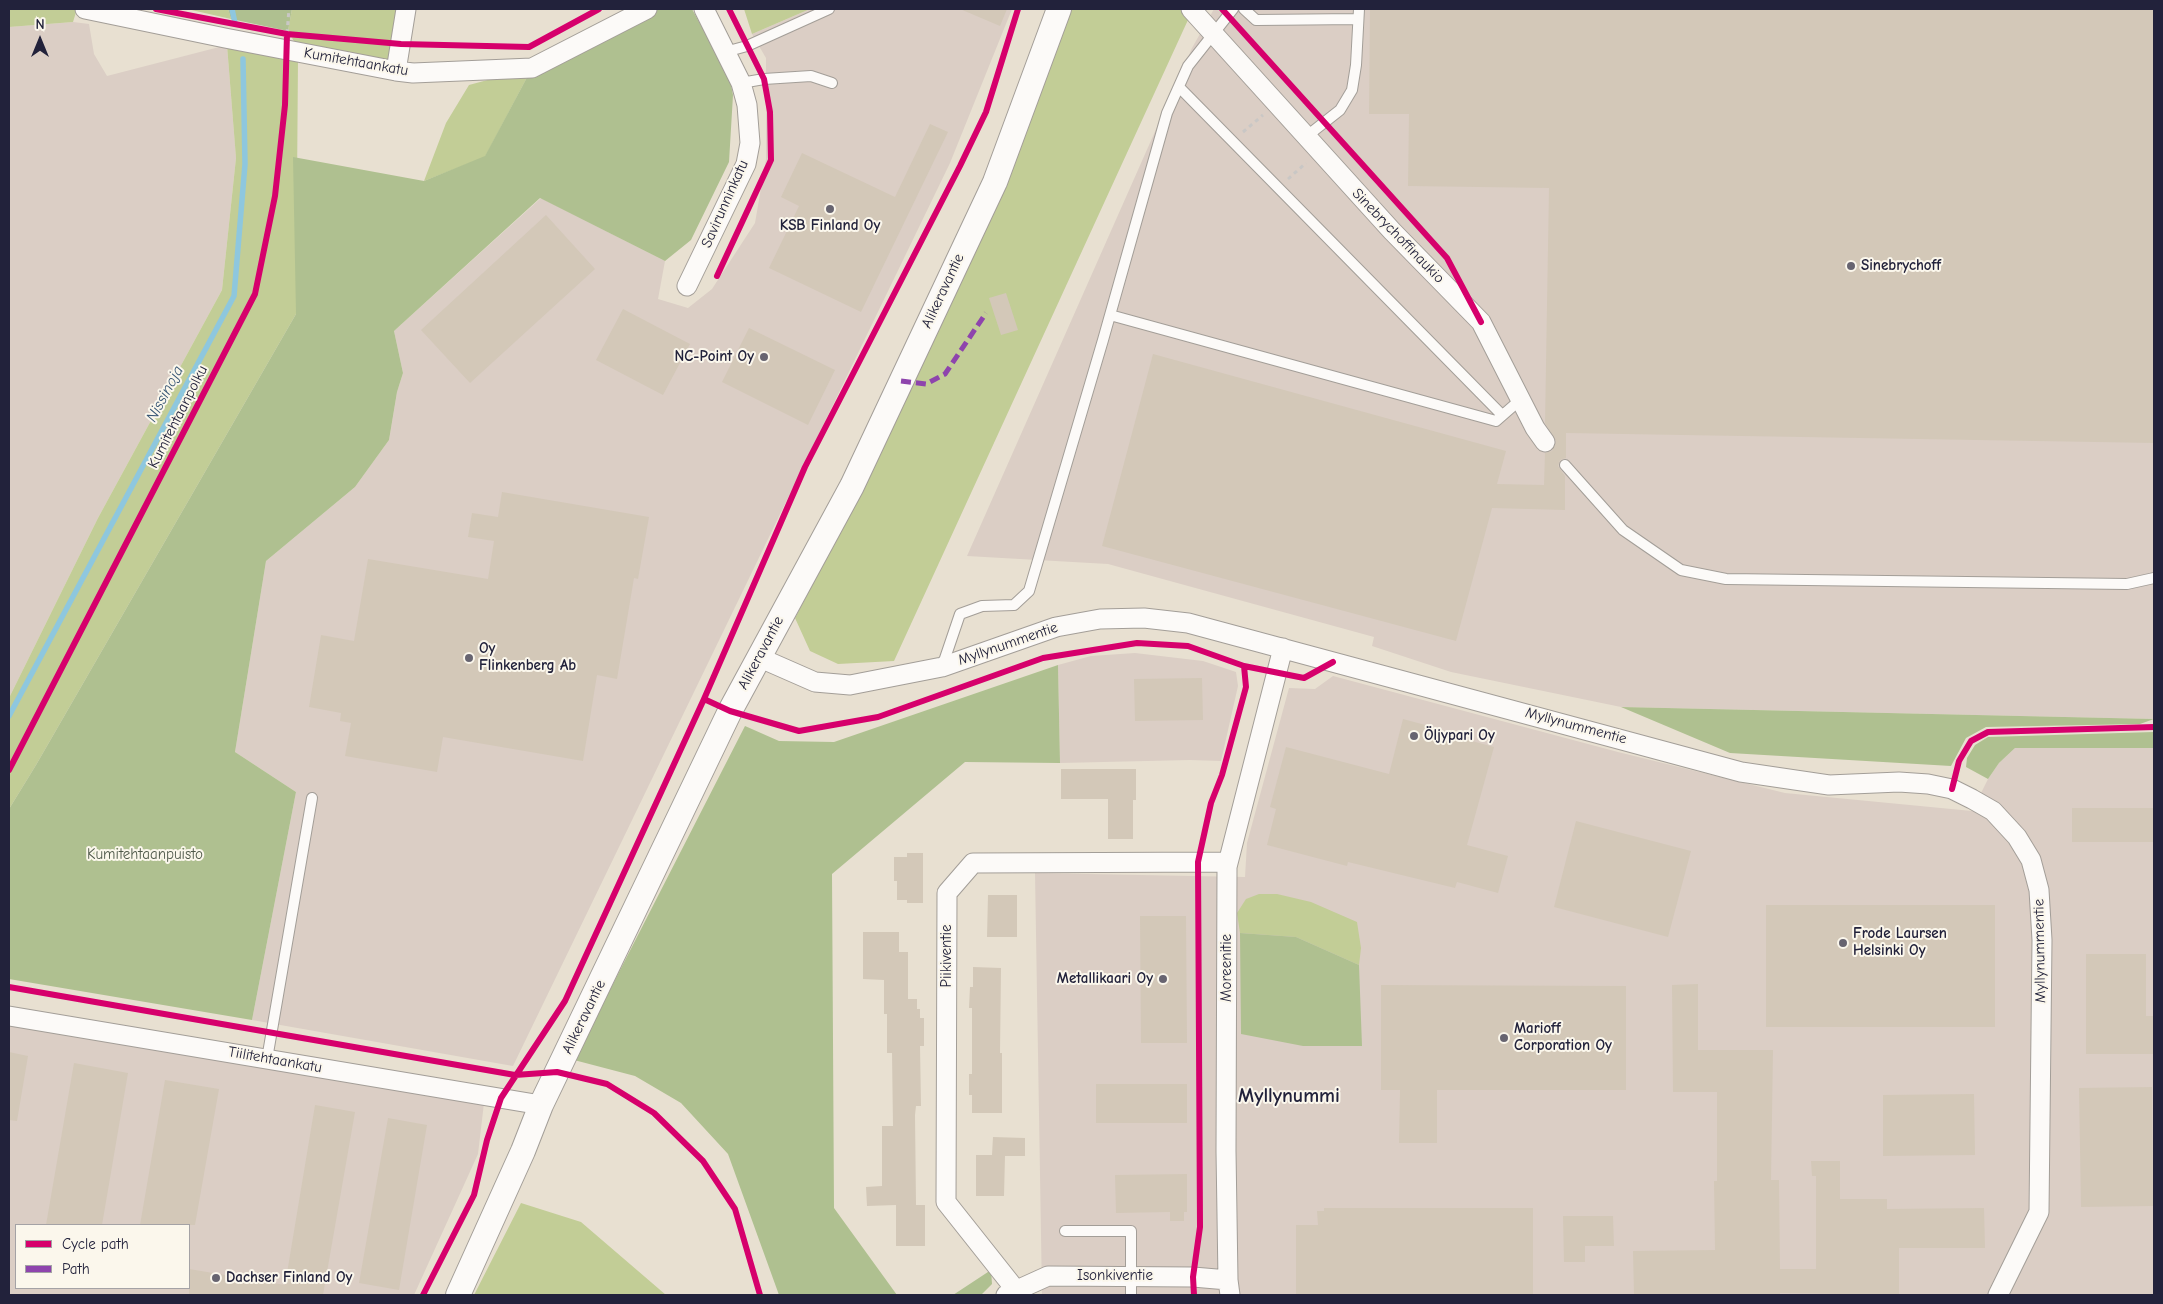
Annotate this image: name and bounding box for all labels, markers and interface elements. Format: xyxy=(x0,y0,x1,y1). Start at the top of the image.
north arrow xyxy=(15,15,65,65)
text: N xyxy=(35,16,45,33)
street label: Kumitehtaankatu xyxy=(302,44,410,80)
street label: Savirunninkatu xyxy=(698,157,752,251)
street label: Sinebrychoffinaukio xyxy=(1348,185,1448,287)
marker: KSB Finland Oy xyxy=(824,203,836,215)
place label: KSB Finland Oy xyxy=(780,217,880,235)
street label: Alikeravantie xyxy=(918,251,968,331)
place label: Sinebrychoff xyxy=(1861,257,1941,275)
marker: Sinebrychoff xyxy=(1845,260,1857,272)
place label: NC-Point Oy xyxy=(675,348,754,366)
marker: NC-Point Oy xyxy=(758,351,770,363)
water label: Nissinoja xyxy=(142,363,188,425)
street label: Kumitehtaanpolku xyxy=(144,363,212,471)
street label: Alikeravantie xyxy=(734,613,788,693)
street label: Myllynummentie xyxy=(956,619,1060,669)
place label: Oy Flinkenberg Ab xyxy=(479,640,576,675)
marker: Oy Flinkenberg Ab xyxy=(463,652,475,664)
street label: Myllynummentie xyxy=(1523,704,1629,748)
place label: Öljypari Oy xyxy=(1424,727,1495,745)
marker: Öljypari Oy xyxy=(1408,730,1420,742)
park label: Kumitehtaanpuisto xyxy=(87,846,203,864)
street label: Myllynummentie xyxy=(2030,899,2050,1003)
street label: Piikiventie xyxy=(938,925,956,987)
place label: Frode Laursen Helsinki Oy xyxy=(1853,925,1947,960)
street label: Moreenitie xyxy=(1218,934,1236,1002)
marker: Frode Laursen Helsinki Oy xyxy=(1837,937,1849,949)
place label: Metallikaari Oy xyxy=(1057,970,1153,988)
marker: Metallikaari Oy xyxy=(1157,973,1169,985)
street label: Alikeravantie xyxy=(558,977,610,1057)
place label: Marioff Corporation Oy xyxy=(1514,1020,1612,1055)
marker: Marioff Corporation Oy xyxy=(1498,1032,1510,1044)
street label: Tiilitehtaankatu xyxy=(227,1043,323,1077)
district label: Myllynummi xyxy=(1238,1084,1340,1108)
legend xyxy=(15,1224,190,1289)
text: Cycle path xyxy=(62,1235,129,1253)
text: Path xyxy=(62,1260,90,1278)
street label: Isonkiventie xyxy=(1077,1267,1153,1285)
place label: Dachser Finland Oy xyxy=(226,1269,352,1287)
marker: Dachser Finland Oy xyxy=(210,1272,222,1284)

